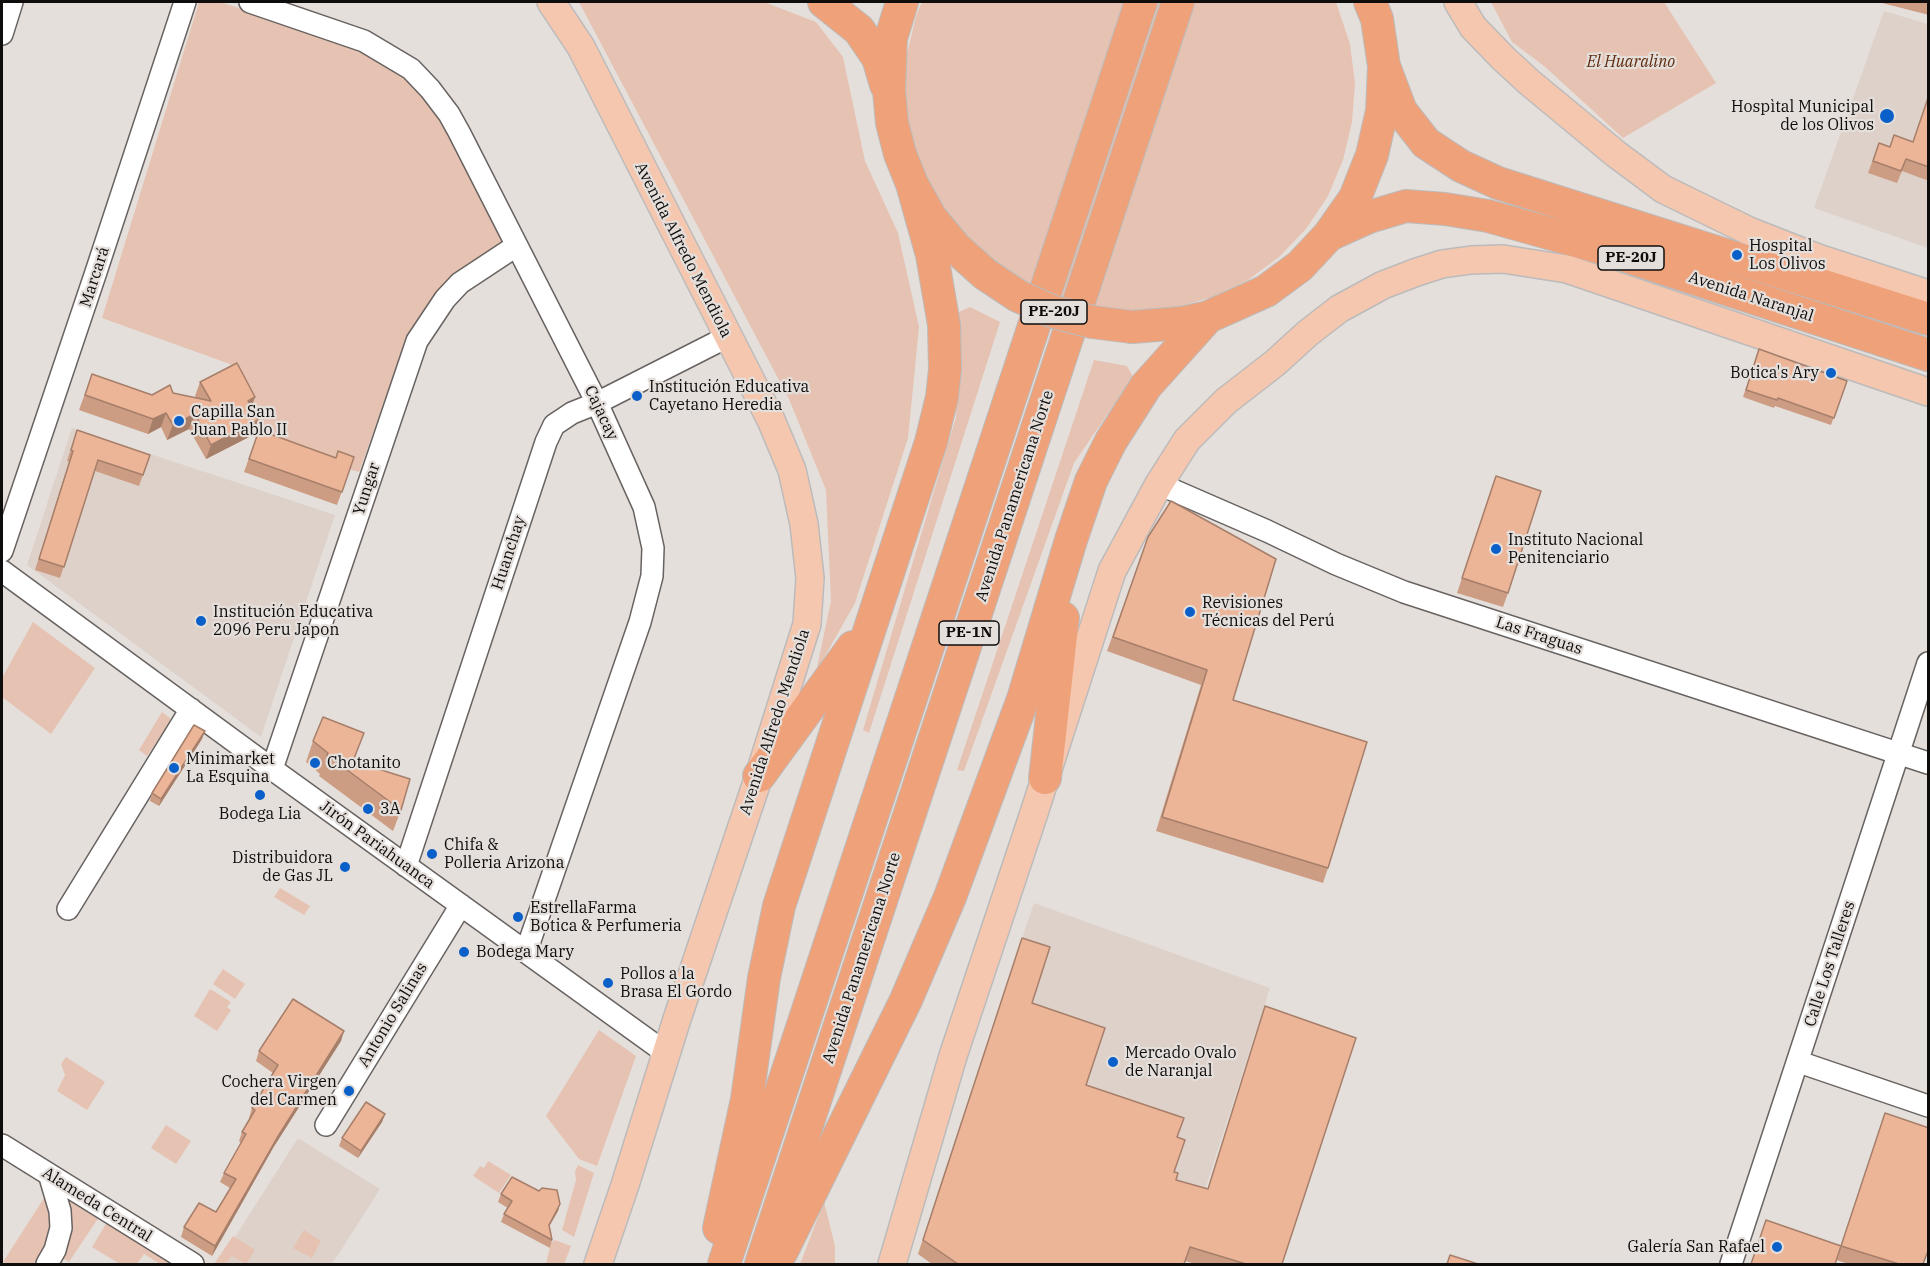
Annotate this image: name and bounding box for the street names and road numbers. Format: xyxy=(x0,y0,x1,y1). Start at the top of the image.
street label: Avenida Alfredo Mendiola xyxy=(630,159,736,341)
street label: Marcará xyxy=(76,244,114,310)
road number: PE-20J xyxy=(1598,246,1664,270)
street label: Avenida Naranjal xyxy=(1686,268,1816,326)
road number: PE-20J xyxy=(1021,300,1087,324)
street label: Cajacay xyxy=(580,383,622,443)
street label: Avenida Panamericana Norte xyxy=(972,388,1058,604)
street label: Yungar xyxy=(350,460,384,518)
street label: Huanchay xyxy=(488,514,530,592)
street label: Las Fraguas xyxy=(1493,613,1585,659)
road number: PE-1N xyxy=(939,621,999,645)
street label: Avenida Alfredo Mendiola xyxy=(736,627,814,817)
street label: Jirón Pariahuanca xyxy=(316,797,438,893)
street label: Avenida Panamericana Norte xyxy=(819,850,905,1066)
street label: Calle Los Talleres xyxy=(1801,899,1859,1029)
street label: Antonio Salinas xyxy=(354,959,432,1071)
street label: Alameda Central xyxy=(39,1164,155,1246)

